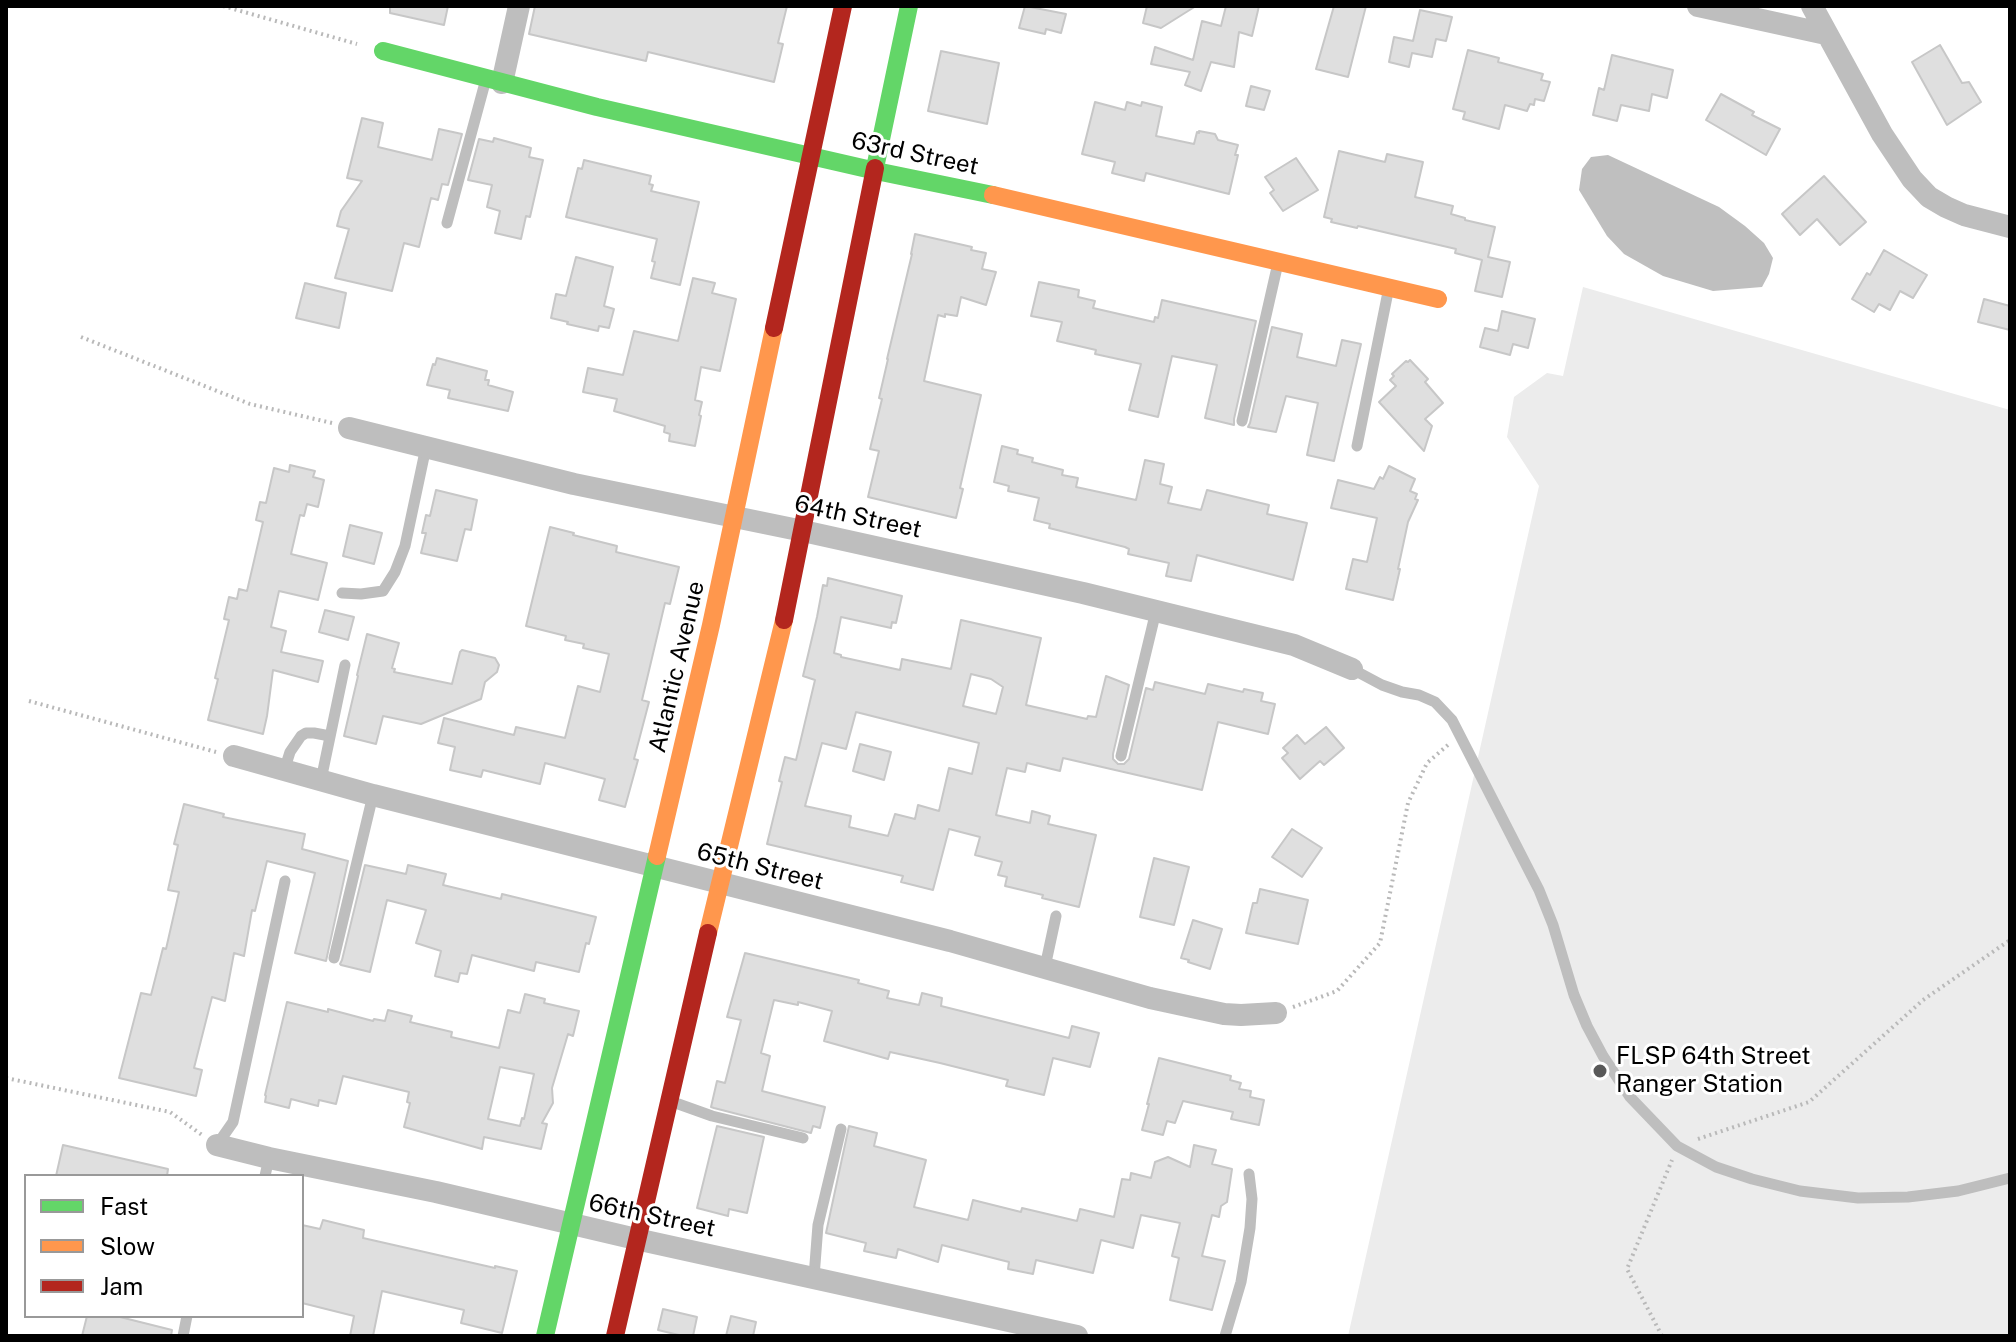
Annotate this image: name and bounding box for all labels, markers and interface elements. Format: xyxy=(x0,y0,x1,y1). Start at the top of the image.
street label: 63rd Street xyxy=(849,126,981,182)
street label: 64th Street xyxy=(792,489,924,545)
street label: Atlantic Avenue xyxy=(643,578,711,756)
street label: 65th Street xyxy=(694,837,826,897)
place label: FLSP 64th Street Ranger Station xyxy=(1616,1043,1811,1099)
marker: FLSP 64th Street Ranger Station xyxy=(1591,1062,1609,1080)
legend xyxy=(24,1174,304,1318)
street label: 66th Street xyxy=(586,1189,718,1243)
text: Fast xyxy=(100,1192,148,1220)
text: Slow xyxy=(100,1232,155,1260)
text: Jam xyxy=(100,1272,143,1300)

